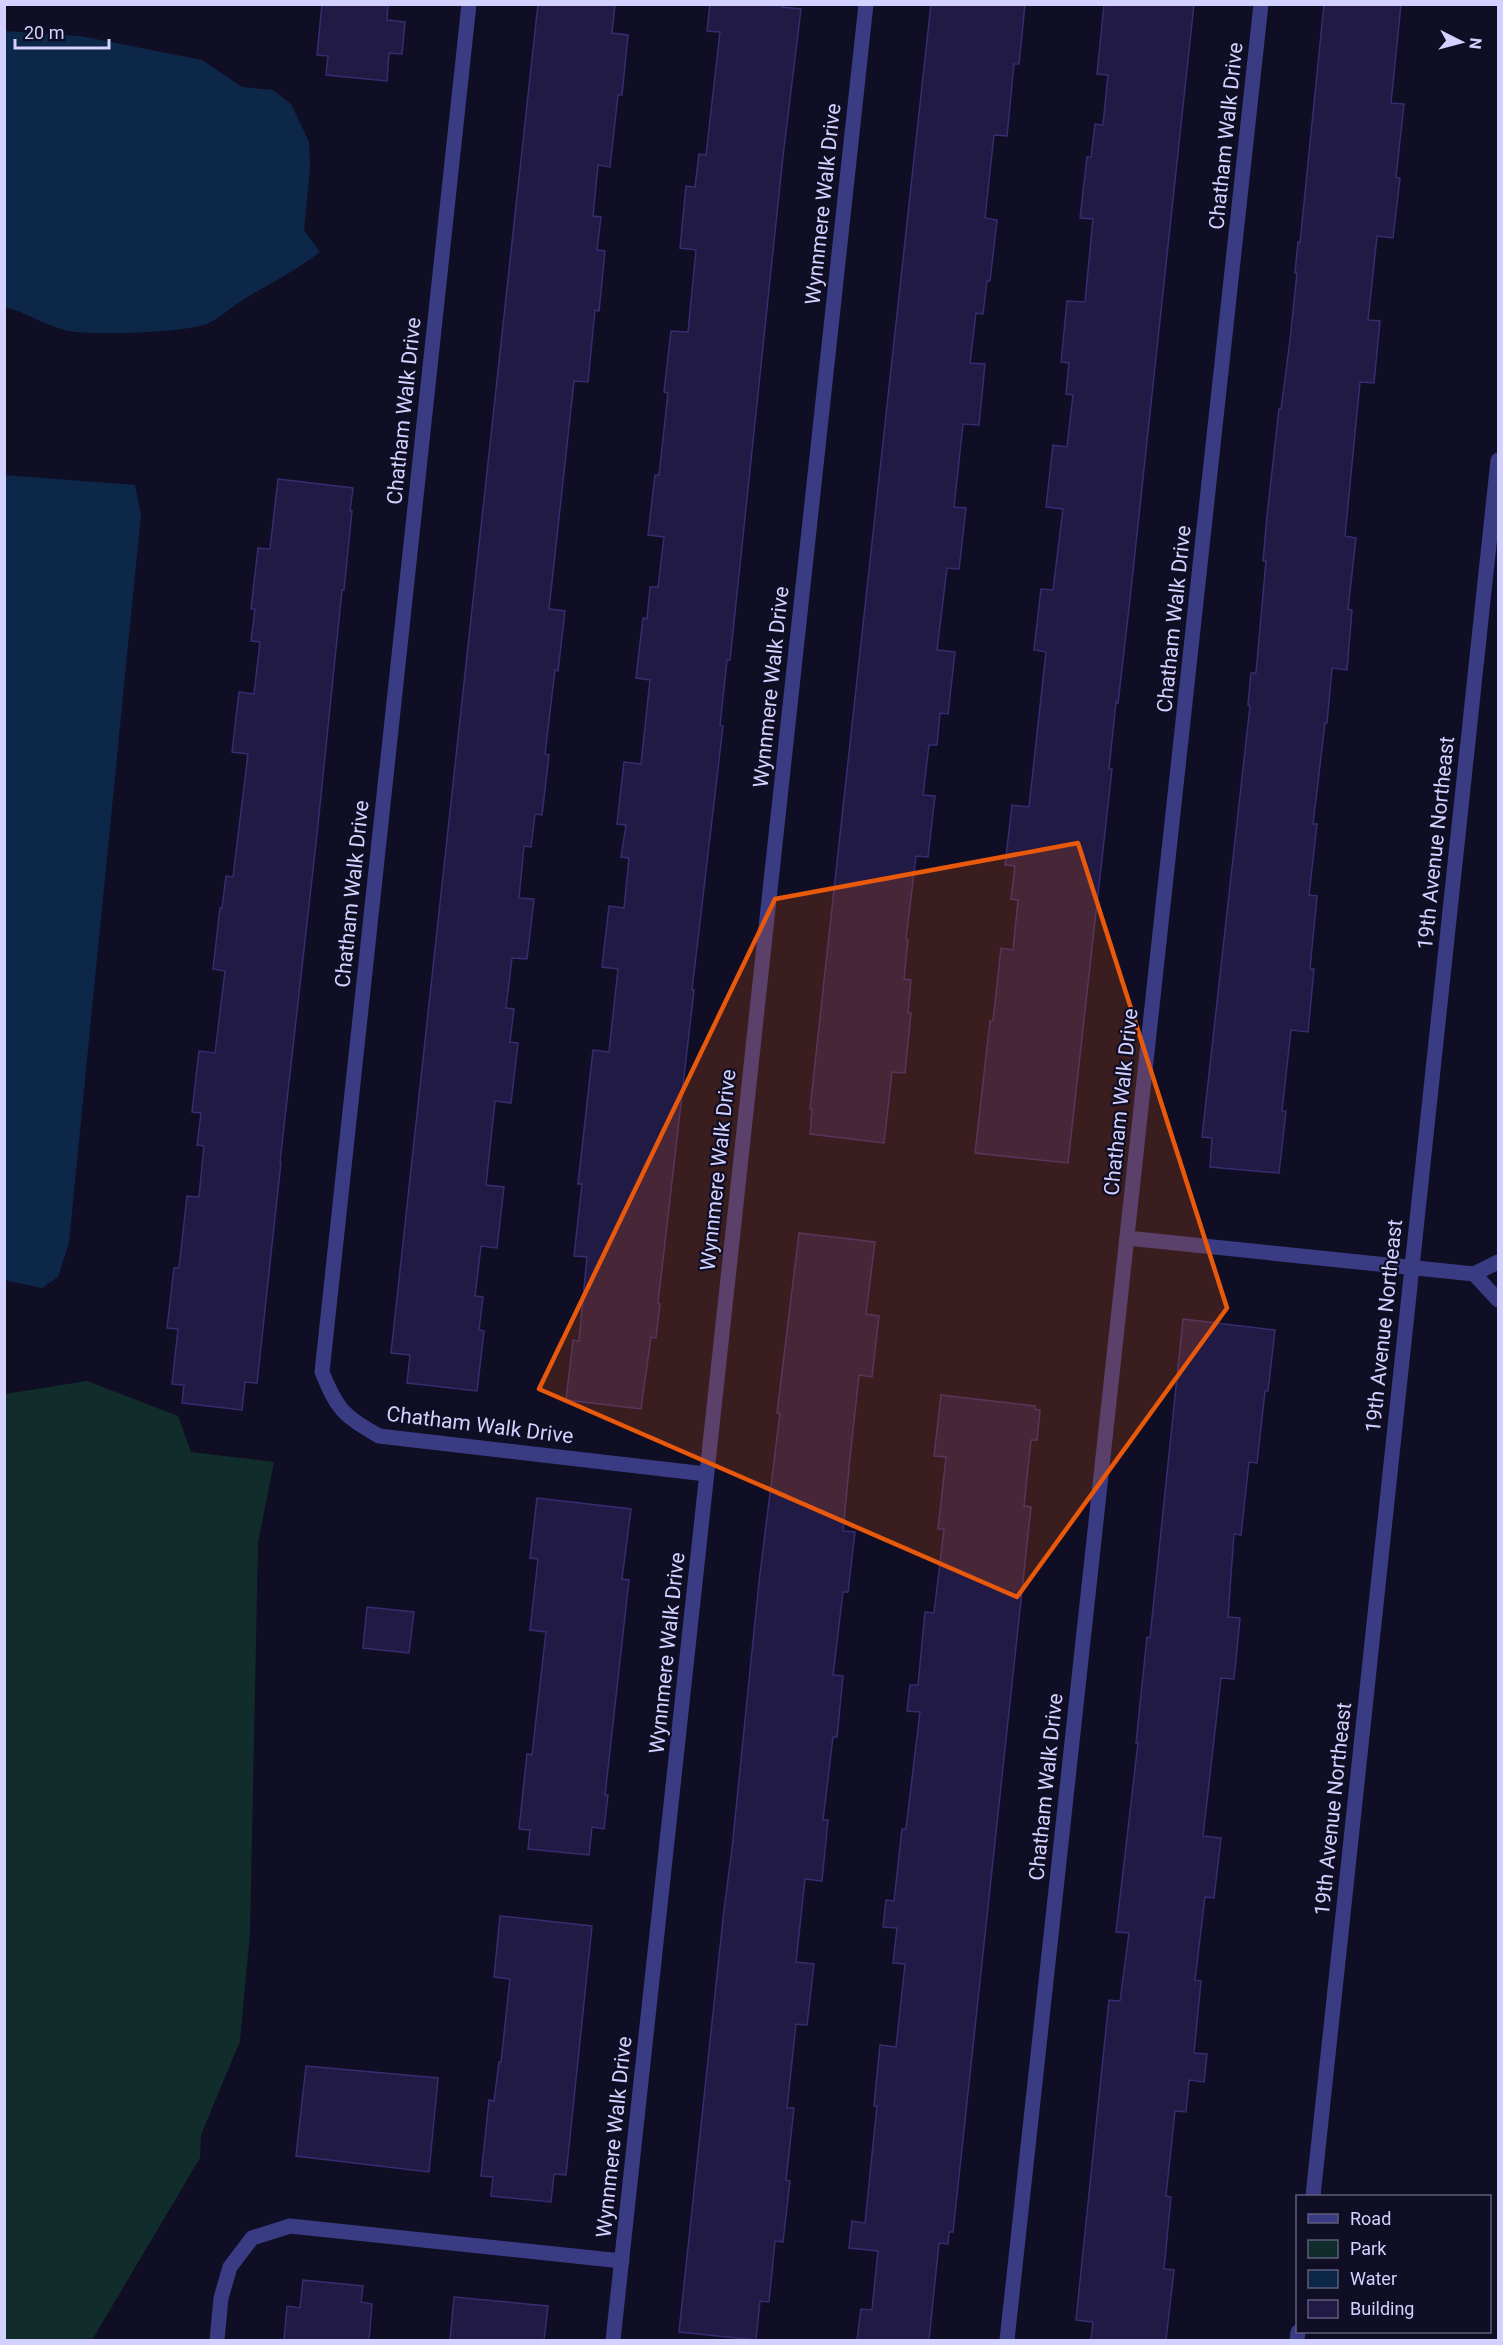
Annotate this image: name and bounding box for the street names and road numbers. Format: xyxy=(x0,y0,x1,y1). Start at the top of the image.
street label: Chatham Walk Drive xyxy=(1204,41,1248,231)
street label: Wynnmere Walk Drive xyxy=(800,102,846,306)
street label: Chatham Walk Drive xyxy=(382,316,426,506)
street label: Chatham Walk Drive xyxy=(1152,524,1196,714)
street label: Wynnmere Walk Drive xyxy=(748,585,794,789)
street label: 19th Avenue Northeast xyxy=(1413,735,1459,951)
street label: Chatham Walk Drive xyxy=(330,799,374,989)
street label: Chatham Walk Drive xyxy=(1099,1007,1143,1197)
street label: Wynnmere Walk Drive xyxy=(695,1068,741,1272)
street label: 19th Avenue Northeast xyxy=(1361,1218,1407,1434)
street label: Chatham Walk Drive xyxy=(385,1402,575,1448)
street label: Wynnmere Walk Drive xyxy=(644,1551,690,1755)
street label: Chatham Walk Drive xyxy=(1024,1692,1068,1882)
street label: 19th Avenue Northeast xyxy=(1310,1701,1356,1917)
street label: Wynnmere Walk Drive xyxy=(591,2035,637,2239)

